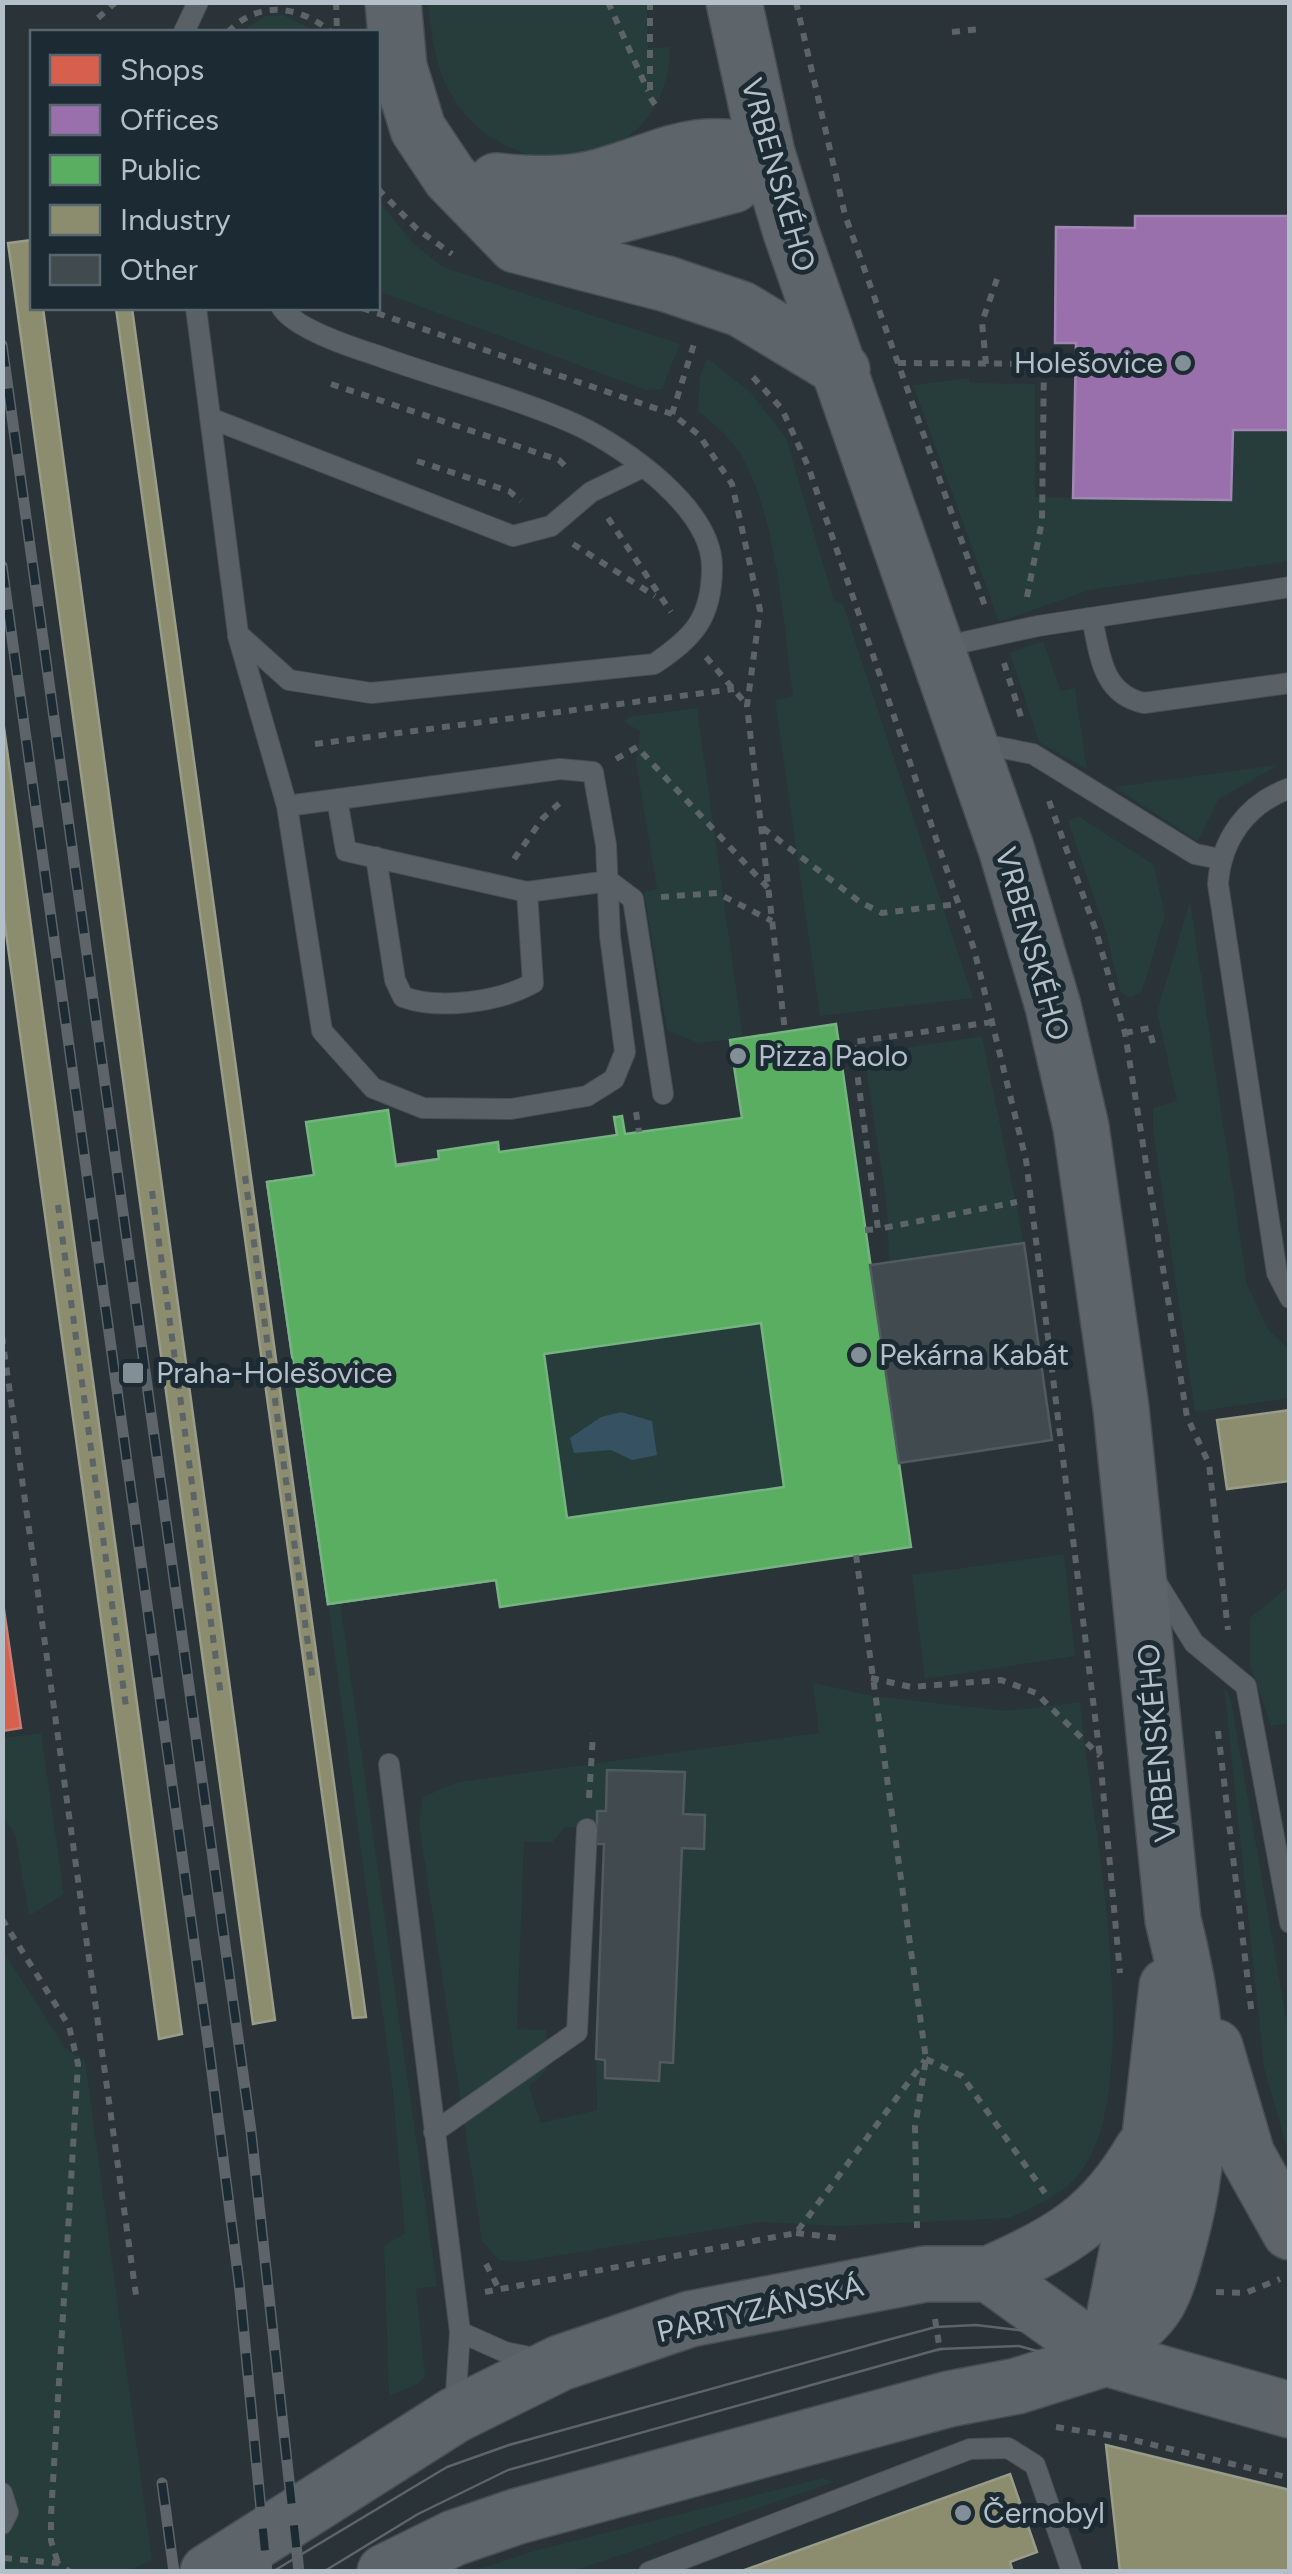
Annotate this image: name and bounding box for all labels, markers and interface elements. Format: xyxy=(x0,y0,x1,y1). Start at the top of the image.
legend xyxy=(30,30,380,310)
text: Shops xyxy=(120,51,204,88)
street label: VRBENSKÉHO xyxy=(733,74,824,276)
text: Offices xyxy=(120,101,219,138)
text: Public xyxy=(120,151,201,188)
text: Industry xyxy=(120,201,231,238)
text: Other xyxy=(120,251,198,288)
place label: Holešovice xyxy=(1014,344,1163,381)
marker: Holešovice xyxy=(1172,352,1194,374)
street label: VRBENSKÉHO xyxy=(987,843,1078,1045)
place label: Pizza Paolo xyxy=(758,1037,908,1074)
marker: Pizza Paolo xyxy=(727,1045,749,1067)
place label: Pekárna Kabát xyxy=(879,1336,1069,1373)
marker: Pekárna Kabát xyxy=(848,1344,870,1366)
place label: Praha-Holešovice xyxy=(156,1354,392,1391)
marker: Praha-Holešovice xyxy=(120,1360,146,1386)
street label: VRBENSKÉHO xyxy=(1129,1642,1184,1844)
street label: PARTYZÁNSKÁ xyxy=(653,2267,867,2350)
place label: Černobyl xyxy=(983,2494,1105,2531)
marker: Černobyl xyxy=(952,2502,974,2524)

